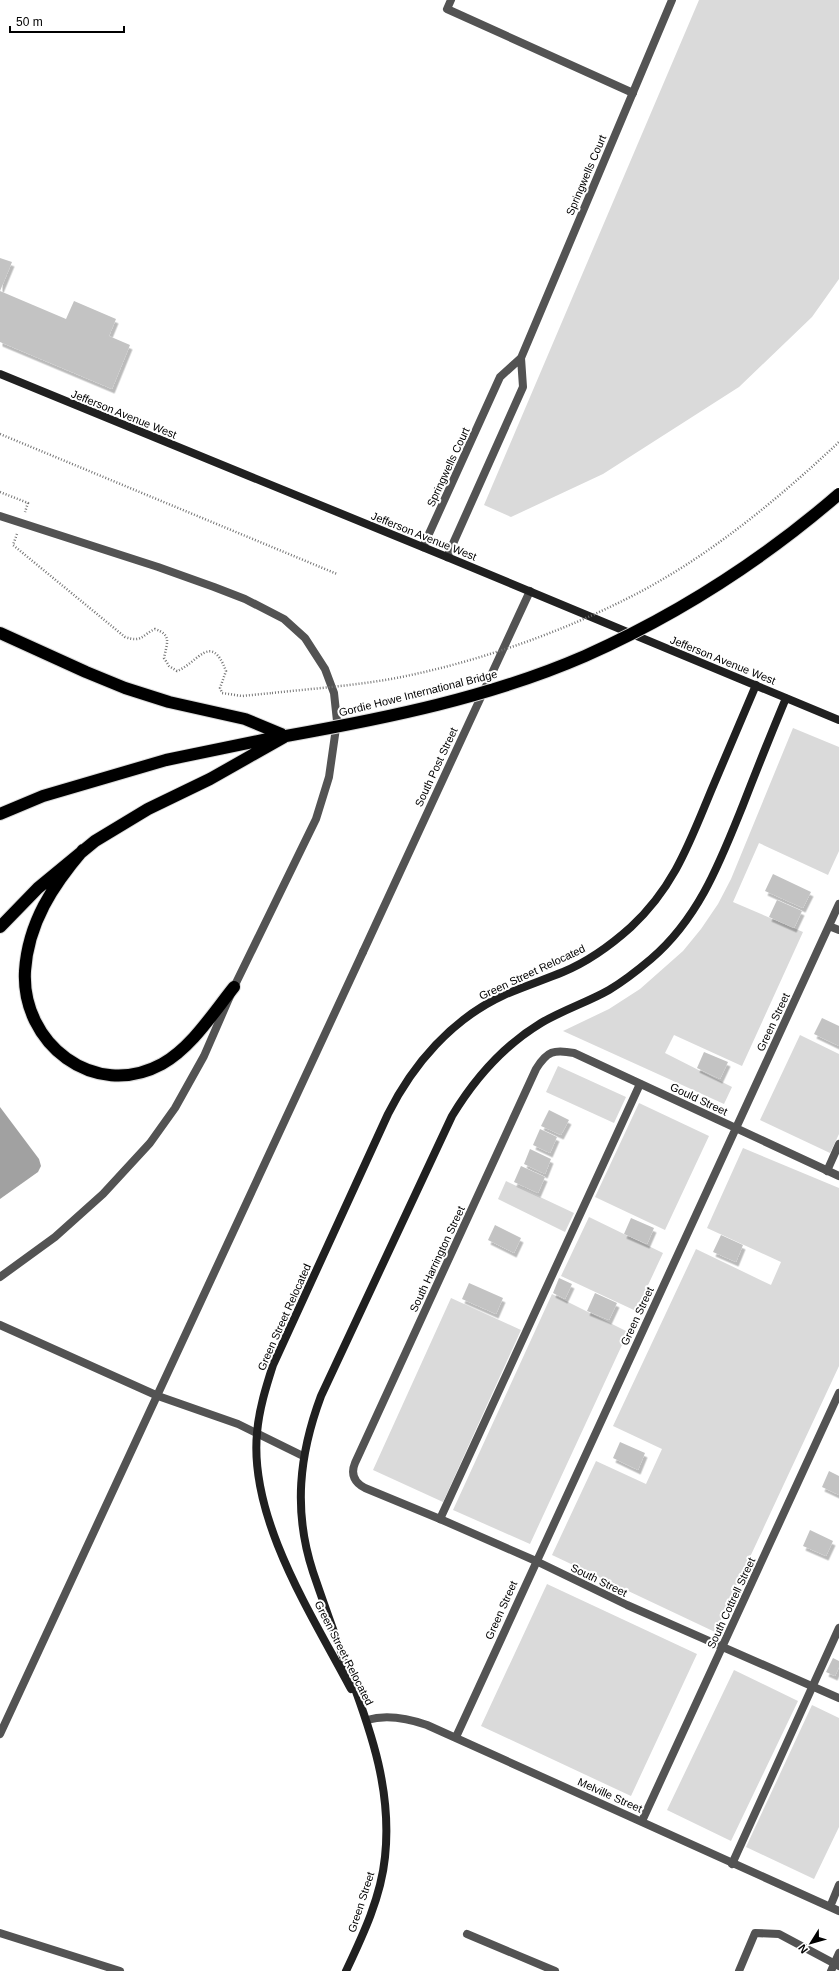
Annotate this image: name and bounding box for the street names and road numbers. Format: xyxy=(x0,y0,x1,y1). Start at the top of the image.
street label: Springwells Court xyxy=(564,133,608,217)
street label: Jefferson Avenue West xyxy=(70,387,178,441)
street label: Springwells Court xyxy=(424,425,472,509)
street label: Jefferson Avenue West xyxy=(370,509,478,563)
street label: Jefferson Avenue West xyxy=(669,633,777,687)
street label: Gordie Howe International Bridge xyxy=(338,668,498,718)
street label: South Post Street xyxy=(412,725,460,809)
street label: Green Street Relocated xyxy=(477,942,587,1002)
street label: Green Street xyxy=(754,991,792,1053)
street label: Gould Street xyxy=(668,1081,730,1117)
street label: South Harrington Street xyxy=(407,1204,467,1314)
street label: Green Street Relocated xyxy=(255,1262,313,1372)
street label: Green Street xyxy=(618,1285,656,1347)
street label: South Cottrell Street xyxy=(705,1556,757,1650)
street label: South Street xyxy=(569,1561,629,1599)
street label: Green Street xyxy=(483,1579,519,1641)
street label: Green Street Relocated xyxy=(312,1599,376,1707)
street label: Melville Street xyxy=(576,1775,644,1815)
street label: Green Street xyxy=(346,1870,376,1934)

